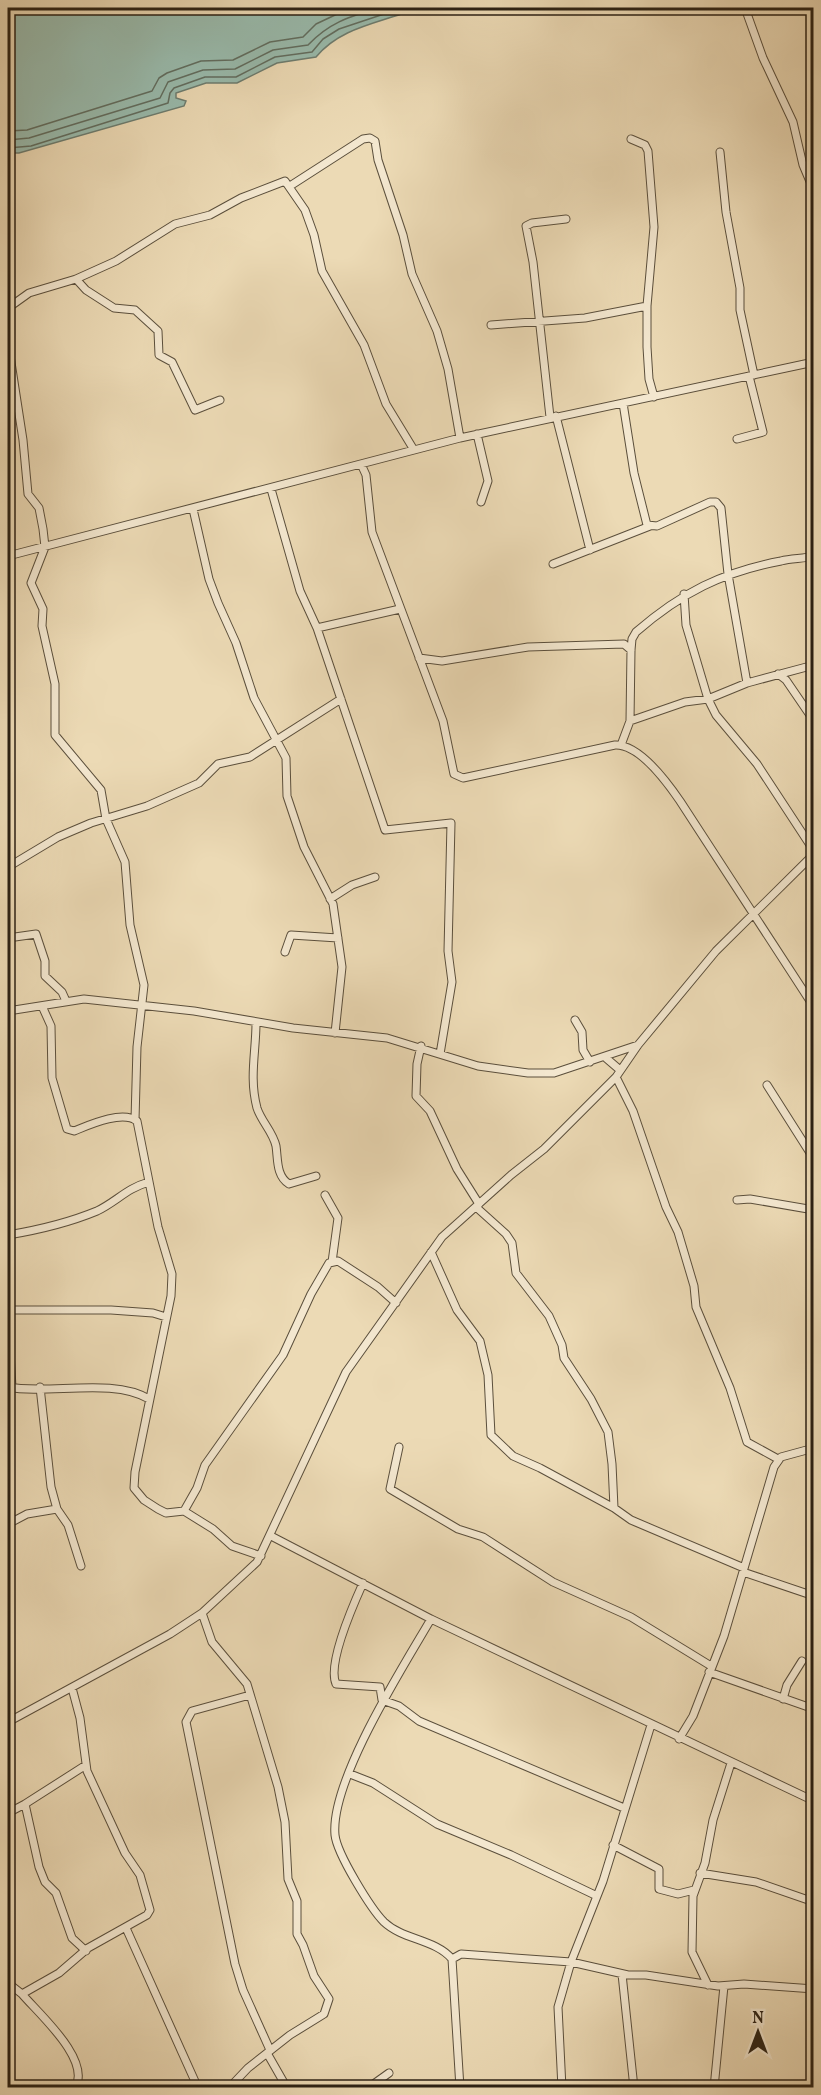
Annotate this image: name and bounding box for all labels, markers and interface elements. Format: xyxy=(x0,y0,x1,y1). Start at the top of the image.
north arrow xyxy=(728,2002,788,2062)
text: N xyxy=(752,2008,764,2030)

